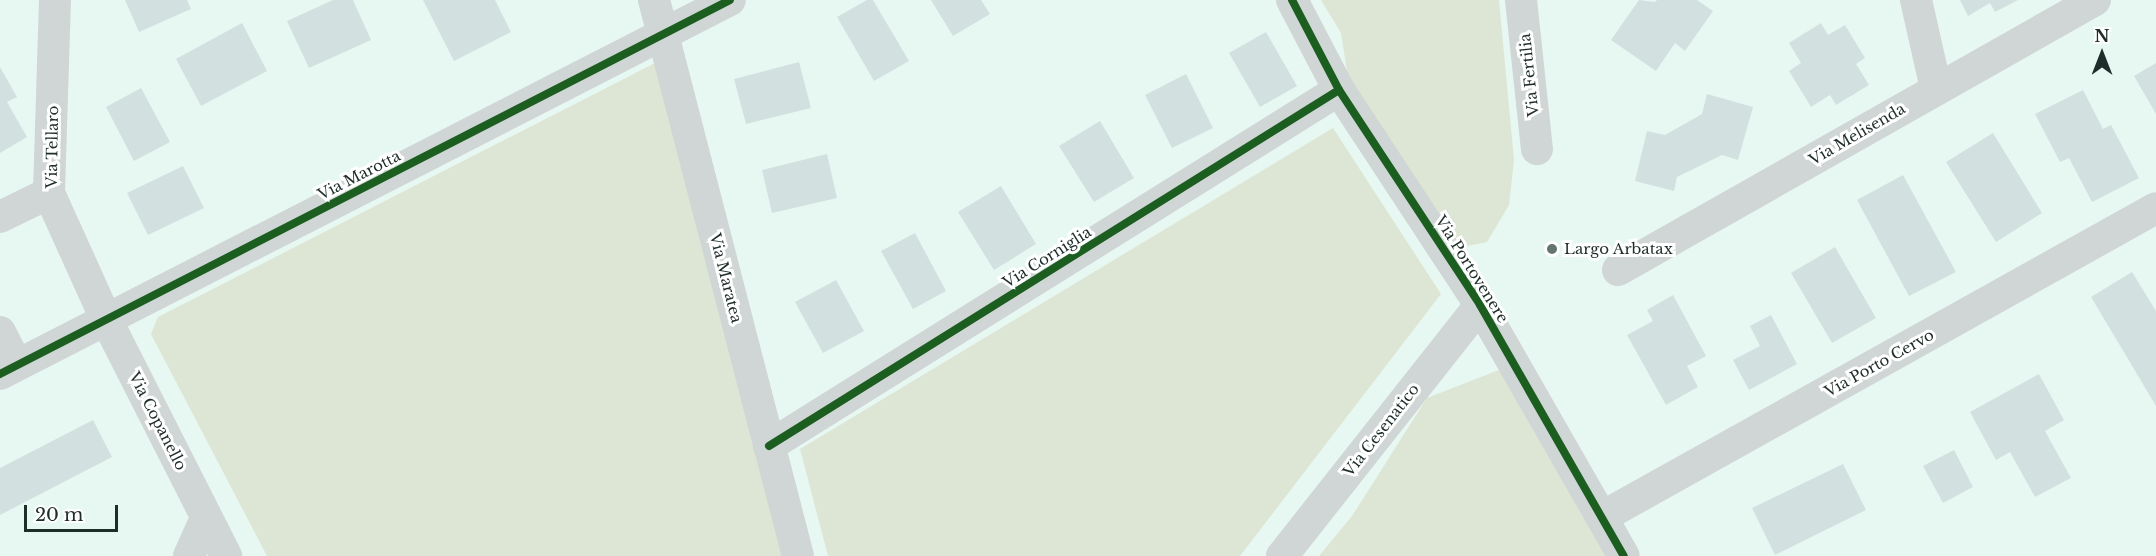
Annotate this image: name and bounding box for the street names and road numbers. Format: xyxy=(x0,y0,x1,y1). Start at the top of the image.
street label: Via Fertilia xyxy=(1516,32,1542,118)
street label: Via Melisenda xyxy=(1806,99,1908,169)
street label: Via Tellaro xyxy=(42,105,62,189)
street label: Via Marotta xyxy=(315,146,403,204)
street label: Via Portovenere xyxy=(1432,212,1512,326)
street label: Via Corniglia xyxy=(999,223,1095,291)
street label: Via Maratea xyxy=(706,231,746,325)
street label: Via Porto Cervo xyxy=(1821,325,1937,401)
street label: Via Copanello xyxy=(125,369,191,473)
street label: Via Cesenatico xyxy=(1339,380,1423,480)

